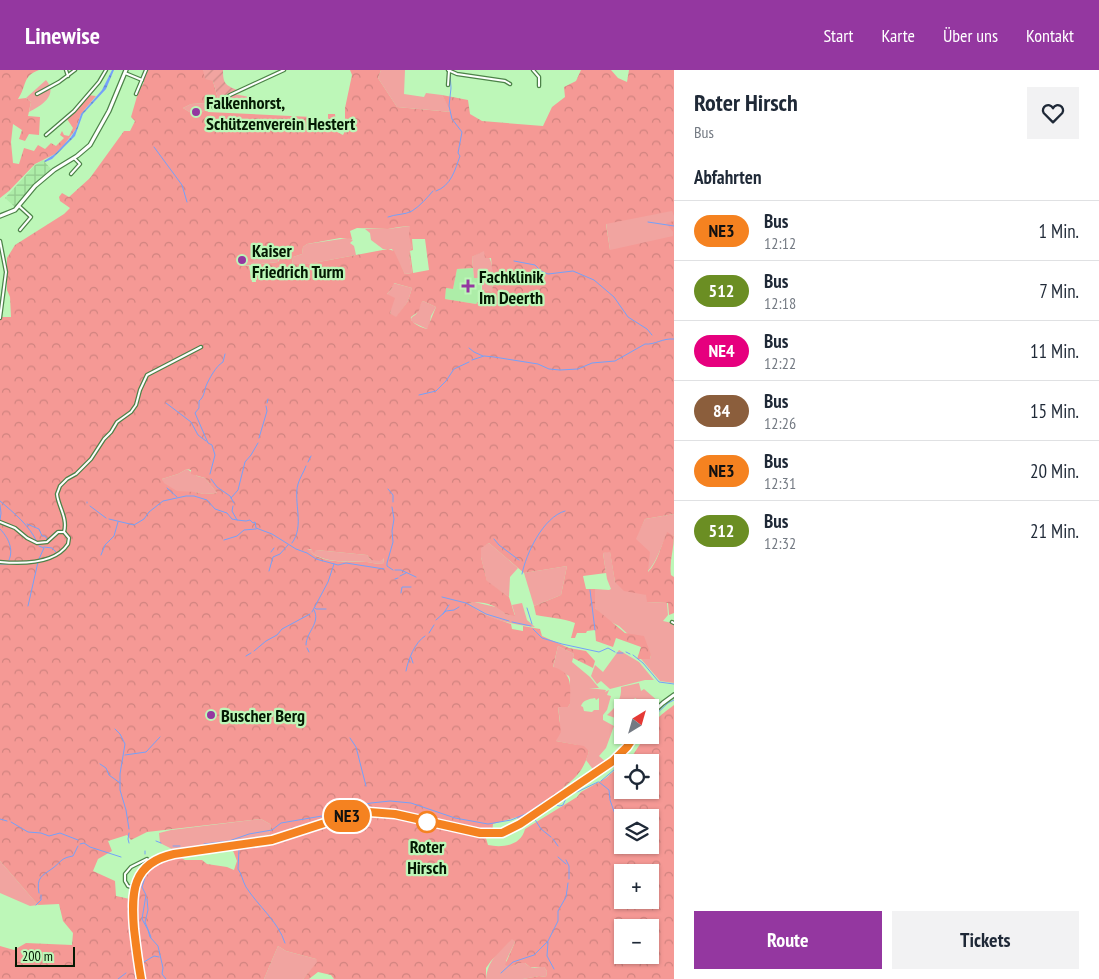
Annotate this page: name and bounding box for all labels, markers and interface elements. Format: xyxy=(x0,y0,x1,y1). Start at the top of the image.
text: Linewise xyxy=(25,20,100,51)
text: Start xyxy=(823,24,854,47)
text: Karte xyxy=(882,24,915,47)
text: Über uns xyxy=(943,24,998,47)
text: Kontakt xyxy=(1026,24,1074,47)
text: Roter Hirsch xyxy=(694,87,798,118)
button: heart xyxy=(1027,87,1079,139)
place label: Falkenhorst, Schützenverein Hestert xyxy=(206,91,356,135)
marker: Falkenhorst, Schützenverein Hestert xyxy=(190,106,202,118)
text: Bus xyxy=(694,122,714,142)
text: Abfahrten xyxy=(694,165,761,189)
text: Bus xyxy=(764,209,788,233)
text: NE3 xyxy=(708,219,735,242)
text: 1 Min. xyxy=(1038,219,1079,243)
text: 12:12 xyxy=(764,233,796,253)
place label: Kaiser Friedrich Turm xyxy=(252,239,344,283)
marker: Kaiser Friedrich Turm xyxy=(236,254,248,266)
place label: Fachklinik Im Deerth xyxy=(479,265,544,309)
text: Bus xyxy=(764,269,788,293)
marker: Fachklinik Im Deerth xyxy=(461,279,475,293)
text: 512 xyxy=(709,279,734,302)
text: 7 Min. xyxy=(1039,279,1079,303)
text: 12:18 xyxy=(764,293,796,313)
text: Bus xyxy=(764,329,788,353)
text: NE4 xyxy=(708,339,735,362)
text: 11 Min. xyxy=(1030,339,1079,363)
text: 12:22 xyxy=(764,353,796,373)
text: Bus xyxy=(764,389,788,413)
text: 84 xyxy=(713,399,730,422)
text: 15 Min. xyxy=(1030,399,1079,423)
text: 12:26 xyxy=(764,413,796,433)
text: Bus xyxy=(764,449,788,473)
text: NE3 xyxy=(708,459,735,482)
text: 20 Min. xyxy=(1030,459,1079,483)
text: 12:31 xyxy=(764,473,796,493)
text: Bus xyxy=(764,509,788,533)
text: 512 xyxy=(709,519,734,542)
text: 21 Min. xyxy=(1030,519,1079,543)
text: 12:32 xyxy=(764,533,796,553)
north arrow xyxy=(614,699,659,744)
map controls xyxy=(614,699,659,964)
place label: Buscher Berg xyxy=(221,704,305,727)
marker: Buscher Berg xyxy=(205,709,217,721)
button: locate xyxy=(614,754,659,799)
line badge: NE3 xyxy=(318,800,376,832)
text: NE3 xyxy=(334,804,360,827)
button: layers xyxy=(614,809,659,854)
marker: Roter Hirsch xyxy=(416,811,438,833)
place label: Roter Hirsch xyxy=(407,835,447,879)
button: + xyxy=(614,864,659,909)
button: Route xyxy=(694,911,882,969)
button: Tickets xyxy=(892,911,1079,969)
button: − xyxy=(614,919,659,964)
scale bar xyxy=(15,944,75,967)
text: 200 m xyxy=(22,947,53,965)

